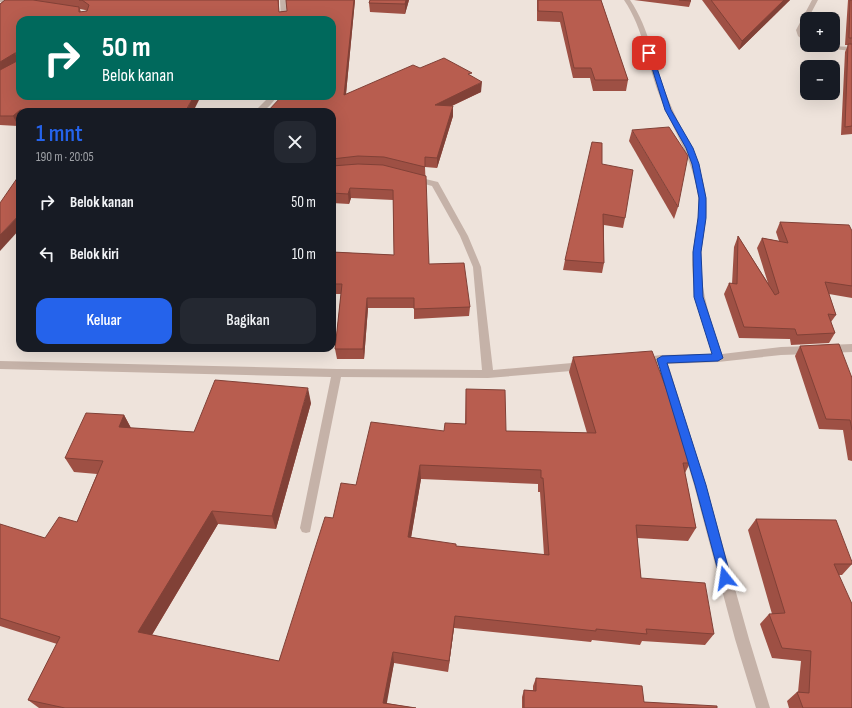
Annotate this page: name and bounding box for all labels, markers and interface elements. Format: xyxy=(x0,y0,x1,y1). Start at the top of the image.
map controls xyxy=(800,12,840,100)
button: + xyxy=(800,12,840,52)
text: 50 m xyxy=(102,31,151,64)
icon: right xyxy=(36,32,88,84)
pin xyxy=(632,36,666,70)
icon: arrive xyxy=(638,42,660,64)
button: − xyxy=(800,60,840,100)
text: Belok kanan xyxy=(102,65,174,86)
text: 1 mnt xyxy=(36,119,83,148)
button: close xyxy=(274,121,316,163)
text: 190 m · 20:05 xyxy=(36,149,94,165)
icon: right xyxy=(36,191,58,213)
text: Belok kanan xyxy=(70,193,134,212)
text: 50 m xyxy=(291,193,316,212)
icon: left xyxy=(36,243,58,265)
text: Belok kiri xyxy=(70,245,119,264)
text: 10 m xyxy=(292,245,316,264)
button: Keluar xyxy=(36,298,172,344)
button: Bagikan xyxy=(180,298,316,344)
position arrow xyxy=(704,557,746,599)

